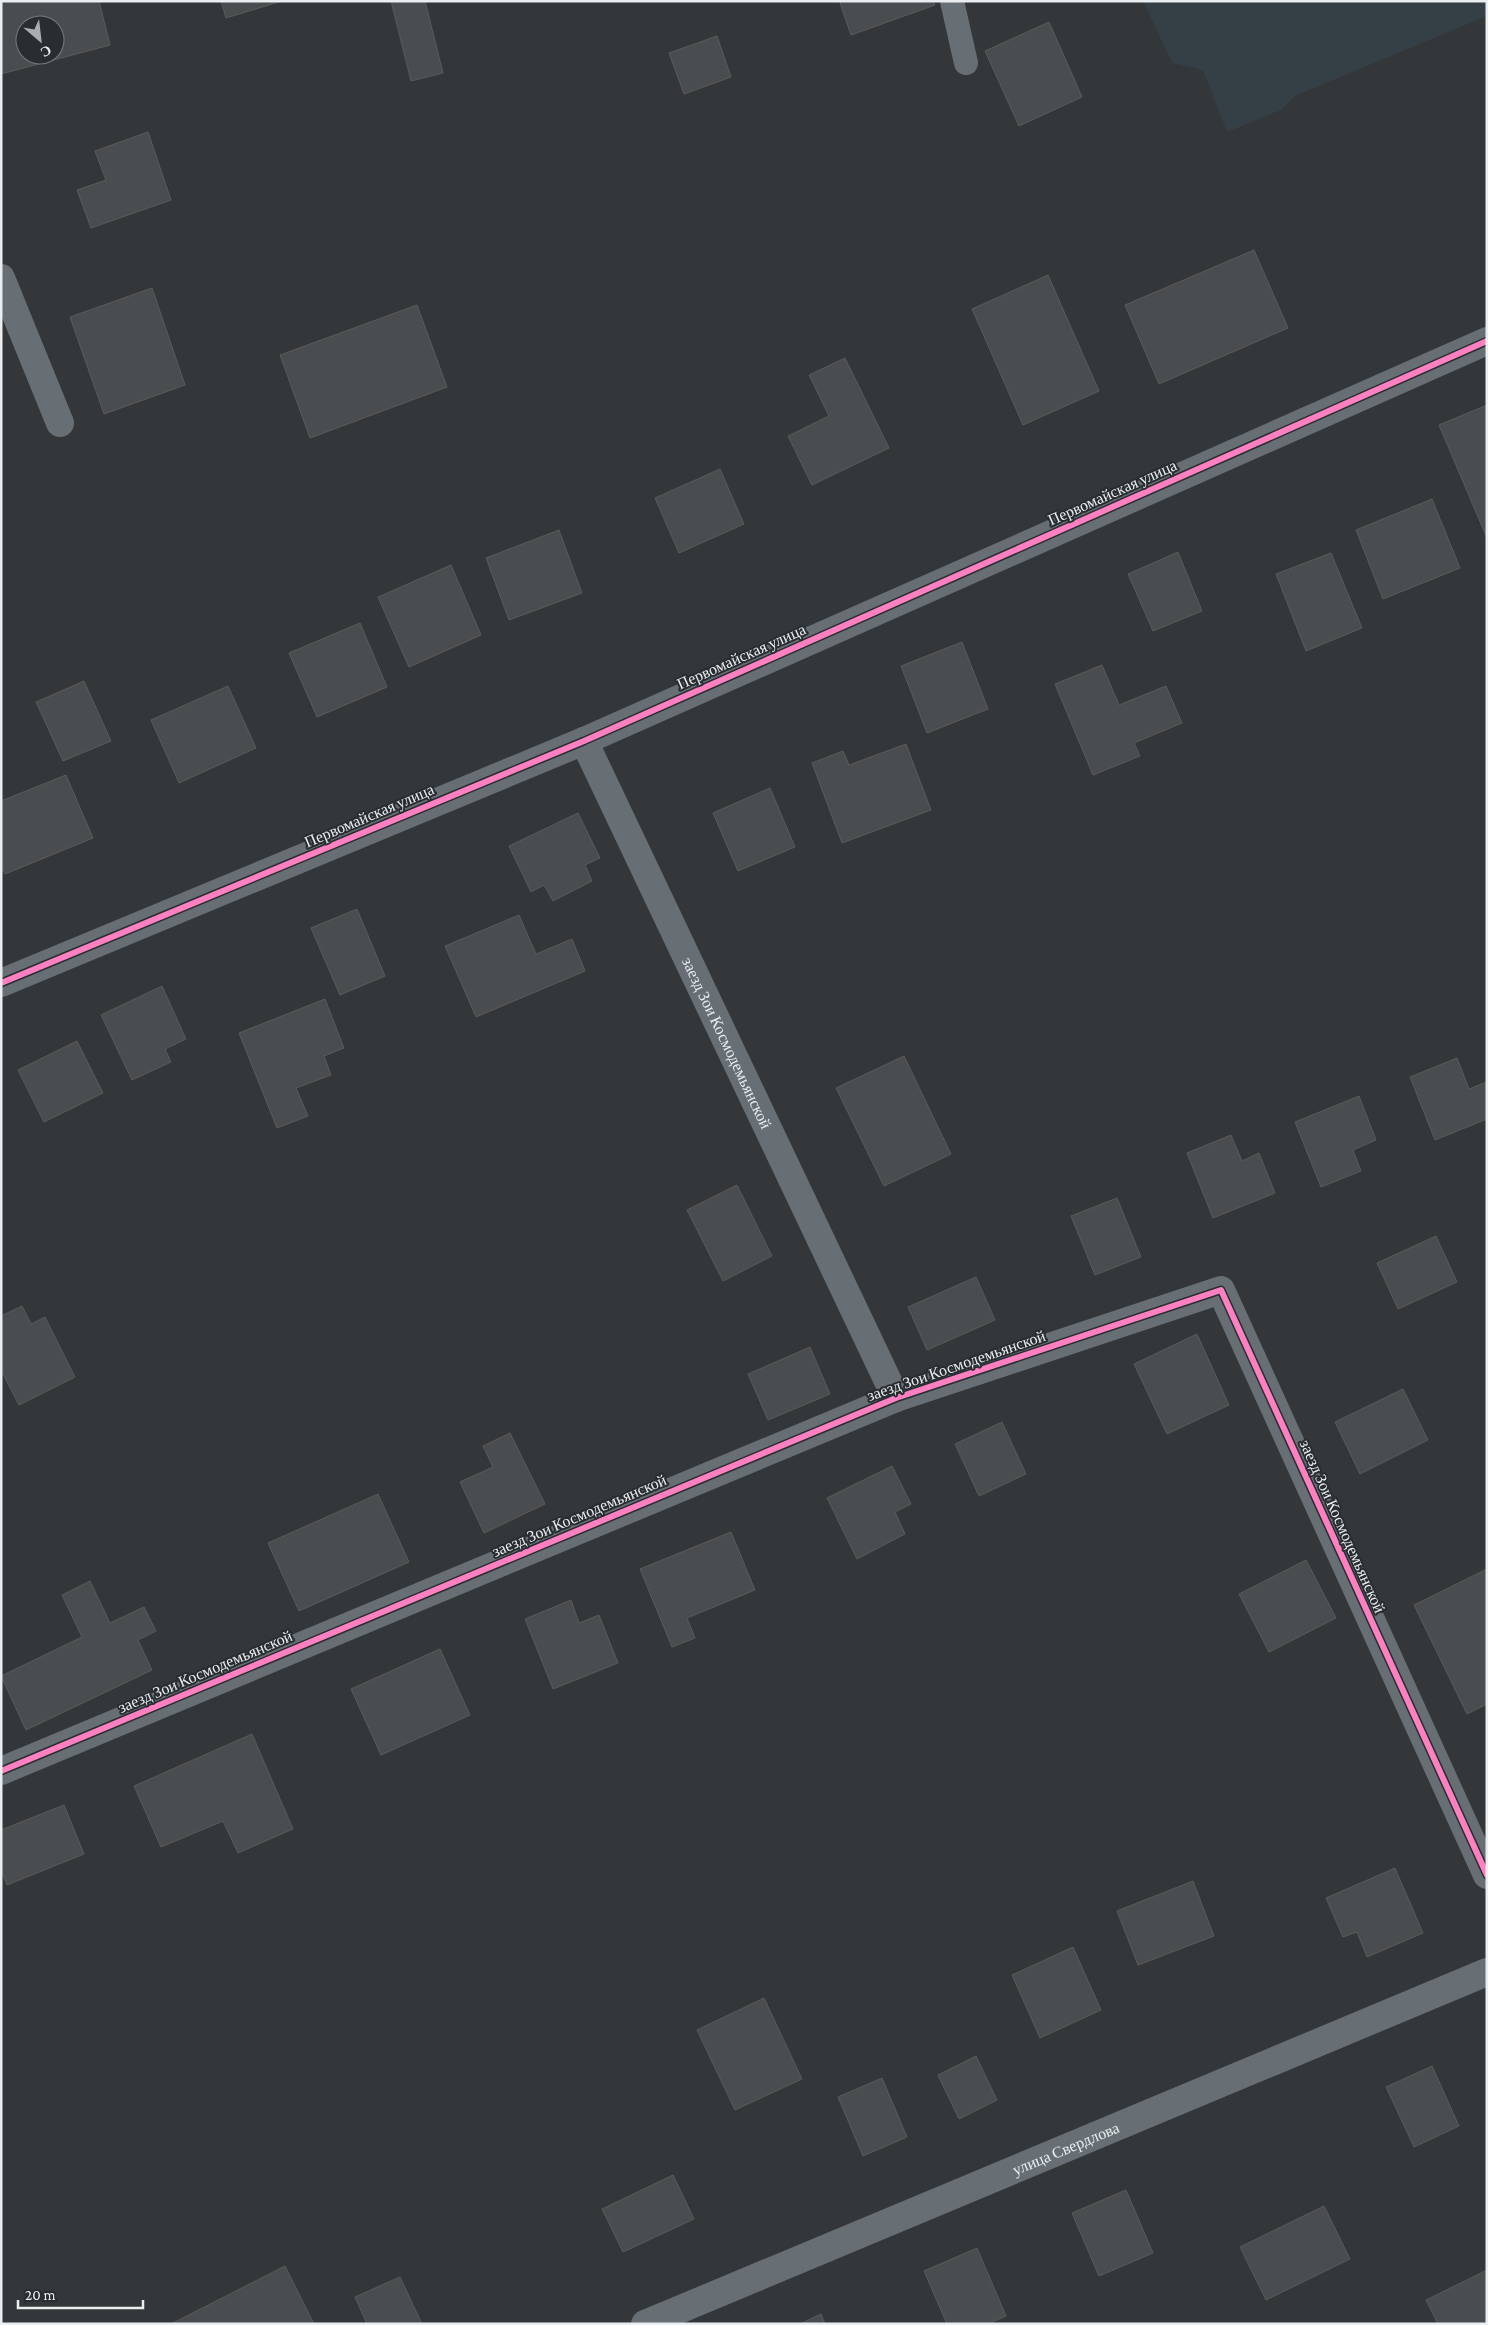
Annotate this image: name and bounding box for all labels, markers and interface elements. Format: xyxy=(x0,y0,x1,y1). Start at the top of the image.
north arrow xyxy=(15,15,65,65)
text: С xyxy=(38,42,54,61)
street label: Первомайская улица xyxy=(1045,456,1180,529)
street label: Первомайская улица xyxy=(674,620,809,693)
street label: Первомайская улица xyxy=(302,780,437,851)
street label: заезд Зои Космодемьянской xyxy=(679,954,775,1132)
street label: заезд Зои Космодемьянской xyxy=(865,1327,1048,1405)
street label: заезд Зои Космодемьянской xyxy=(1296,1437,1389,1616)
street label: заезд Зои Космодемьянской xyxy=(489,1471,670,1561)
street label: заезд Зои Космодемьянской xyxy=(115,1627,296,1717)
street label: улица Свердлова xyxy=(1010,2119,1122,2179)
scale bar xyxy=(18,2278,142,2310)
text: 20 m xyxy=(25,2287,56,2303)

